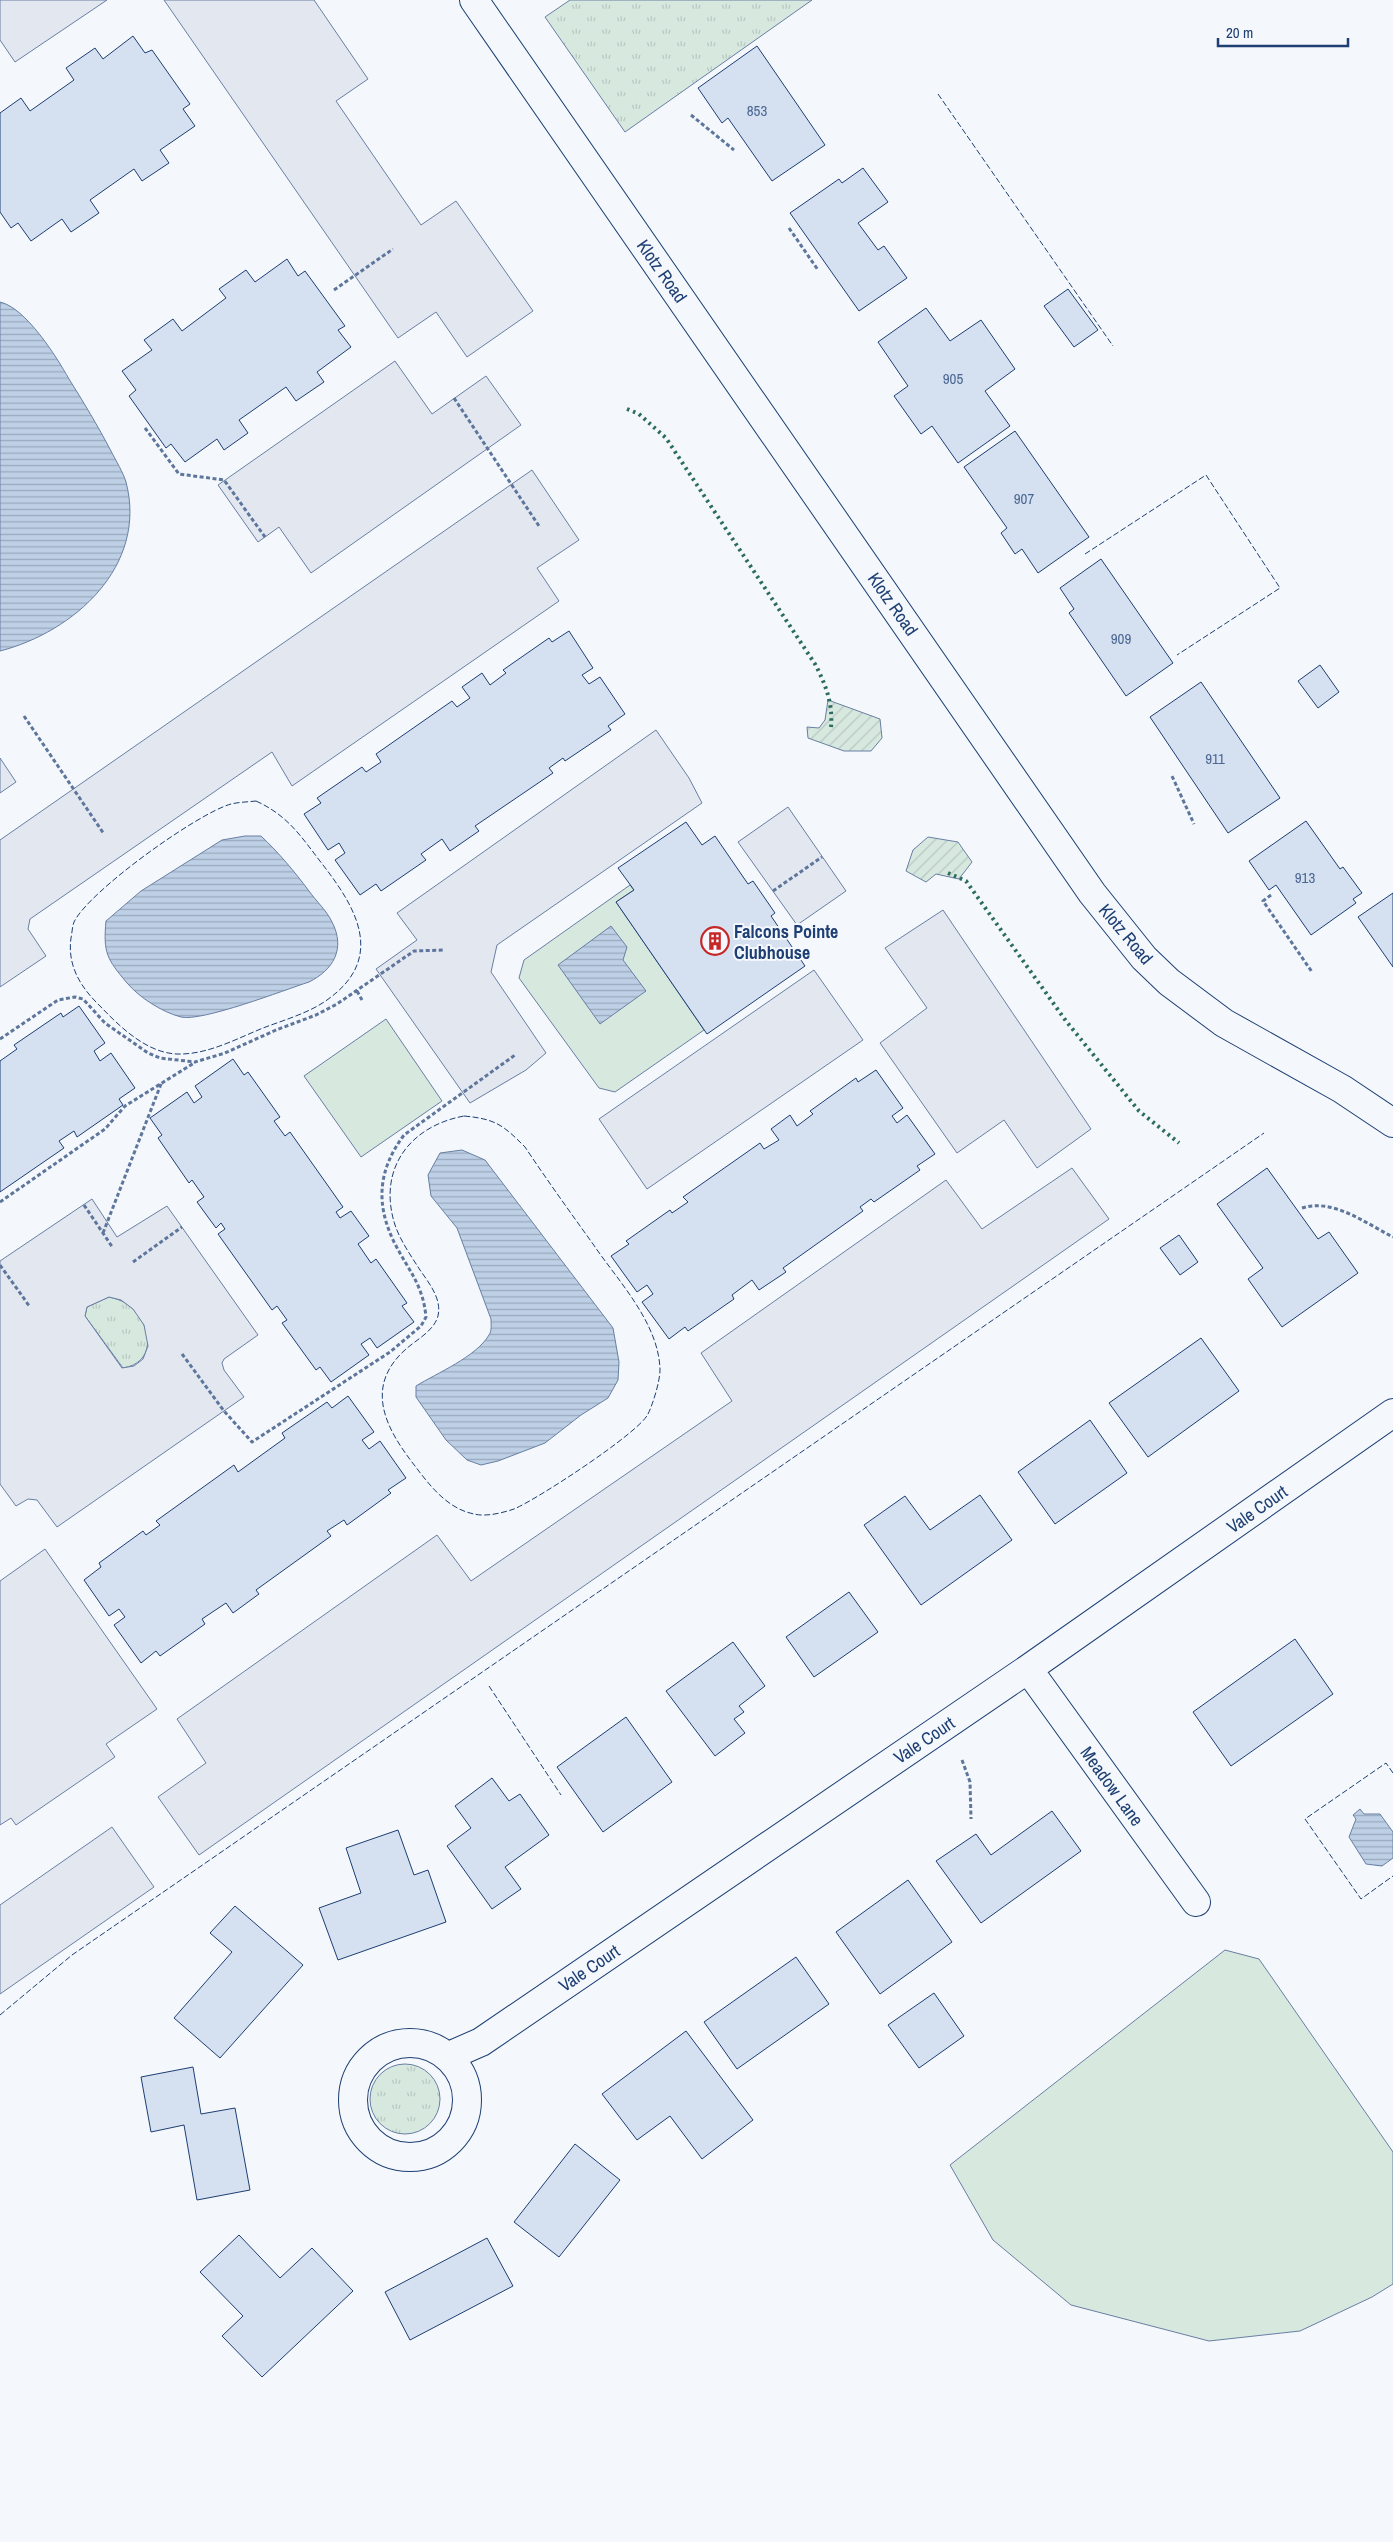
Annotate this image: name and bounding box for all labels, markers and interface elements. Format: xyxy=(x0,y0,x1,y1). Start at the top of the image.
scale bar xyxy=(1218,15,1348,47)
text: 20 m xyxy=(1226,22,1253,43)
house number: 853 xyxy=(747,100,767,121)
street label: Klotz Road xyxy=(631,234,693,308)
house number: 905 xyxy=(943,368,963,389)
house number: 907 xyxy=(1014,488,1034,509)
street label: Klotz Road xyxy=(862,567,924,641)
house number: 909 xyxy=(1111,628,1131,649)
house number: 911 xyxy=(1205,748,1225,769)
house number: 913 xyxy=(1295,867,1315,888)
street label: Klotz Road xyxy=(1093,898,1159,970)
place label: Falcons Pointe Clubhouse xyxy=(734,919,838,965)
building icon: Falcons Pointe Clubhouse xyxy=(700,926,730,956)
street label: Vale Court xyxy=(1222,1479,1292,1539)
street label: Vale Court xyxy=(889,1710,959,1770)
street label: Meadow Lane xyxy=(1075,1741,1149,1831)
street label: Vale Court xyxy=(554,1938,624,1998)

